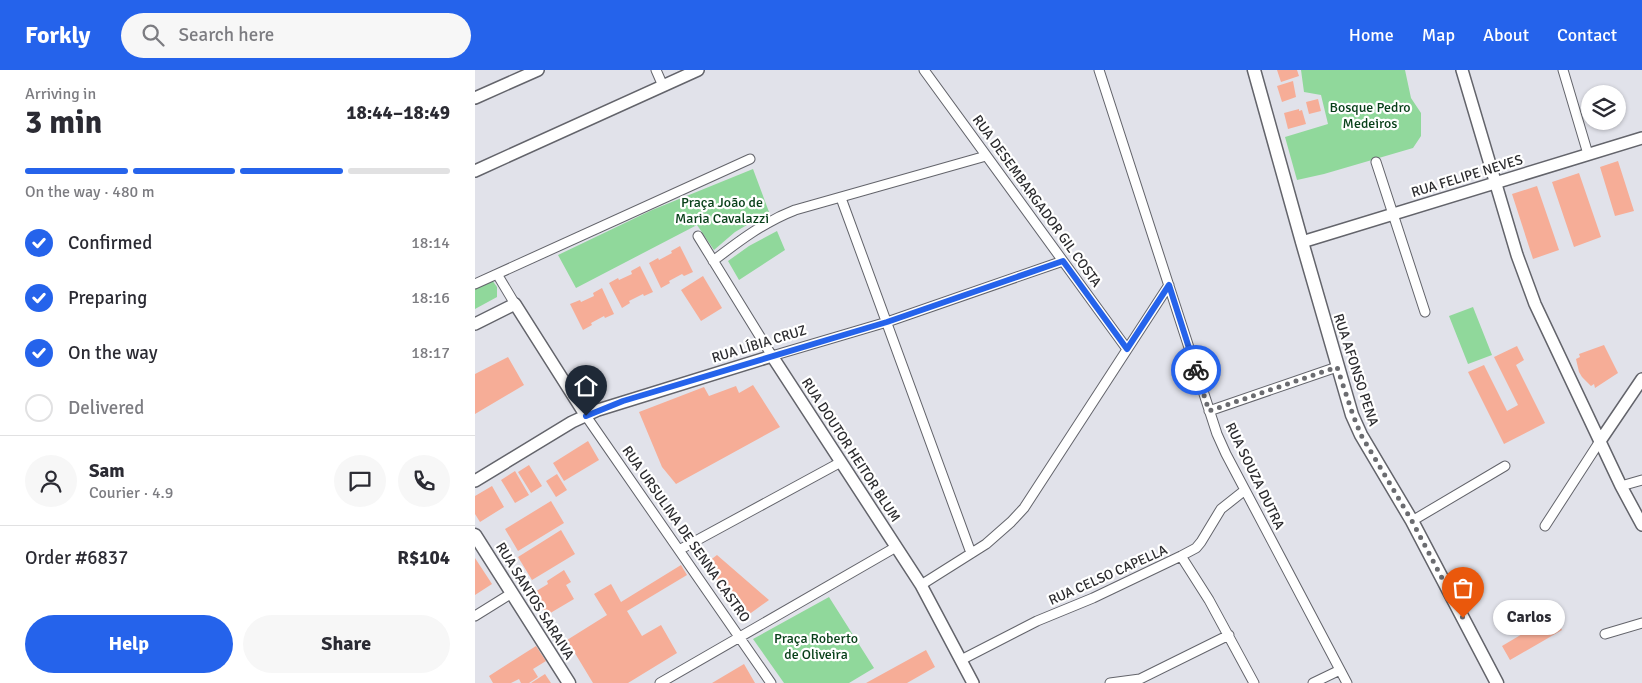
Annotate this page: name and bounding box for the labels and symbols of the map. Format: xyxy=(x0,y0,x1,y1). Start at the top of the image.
park label: Bosque Pedro Medeiros xyxy=(1329,99,1411,132)
street label: RUA DESEMBARGADOR GIL COSTA xyxy=(969,112,1105,291)
street label: RUA FELIPE NEVES xyxy=(1409,151,1525,201)
park label: Praça João de Maria Cavalazzi xyxy=(675,194,769,227)
street label: RUA AFONSO PENA xyxy=(1330,312,1382,429)
street label: RUA LÍBIA CRUZ xyxy=(710,321,809,366)
courier xyxy=(1171,345,1221,395)
pin xyxy=(565,365,607,416)
street label: RUA DOUTOR HEITOR BLUM xyxy=(798,375,904,525)
street label: RUA SOUZA DUTRA xyxy=(1222,420,1288,533)
street label: RUA URSULINA DE SENNA CASTRO xyxy=(618,443,754,625)
street label: RUA SANTOS SARAIVA xyxy=(492,539,578,663)
street label: RUA CELSO CAPELLA xyxy=(1046,541,1170,609)
pin xyxy=(1442,567,1484,618)
callout: Carlos xyxy=(1493,600,1565,636)
park label: Praça Roberto de Oliveira xyxy=(774,630,858,663)

